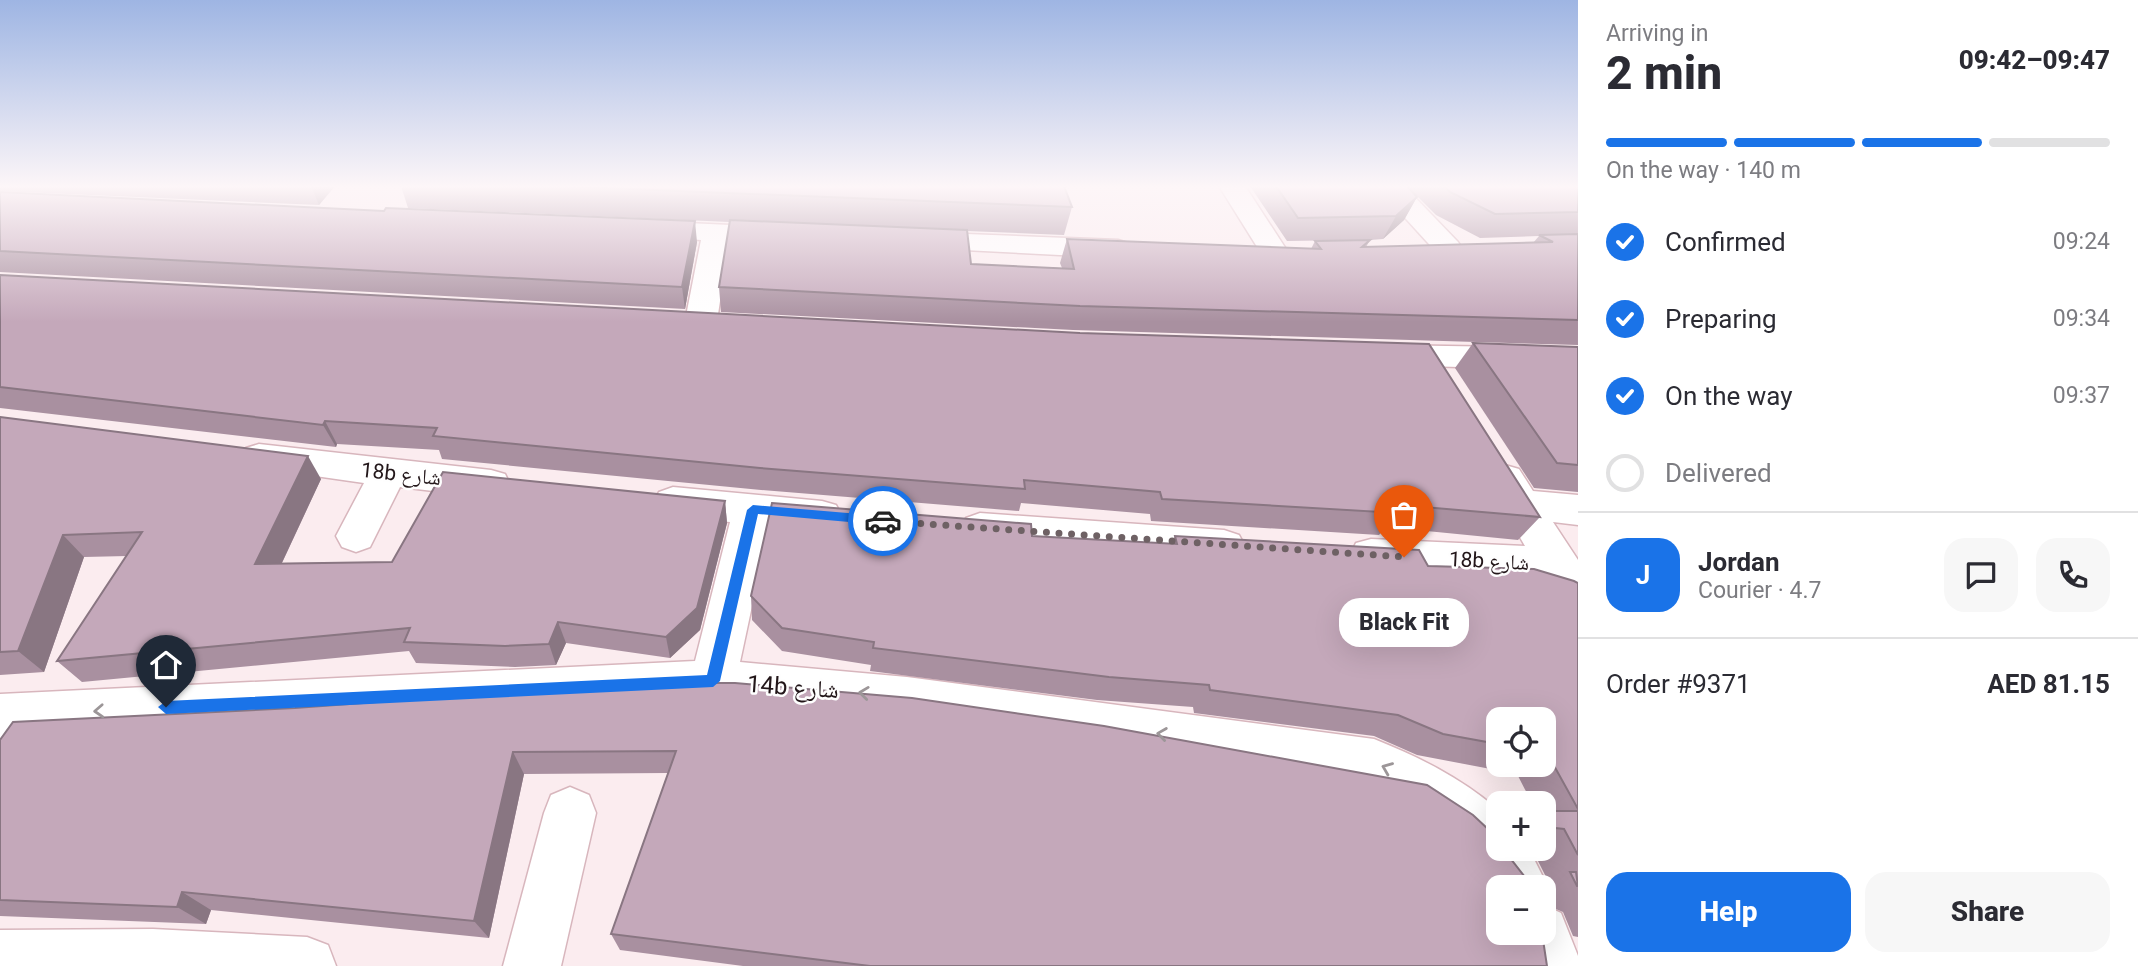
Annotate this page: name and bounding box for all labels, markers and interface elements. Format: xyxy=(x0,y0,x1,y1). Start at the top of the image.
text: Arriving in xyxy=(1606,20,1709,47)
text: 09:42–09:47 xyxy=(1959,45,2110,75)
text: 2 min xyxy=(1606,46,1722,100)
text: On the way · 140 m xyxy=(1606,157,1801,184)
icon: check xyxy=(1606,223,1644,261)
text: Confirmed xyxy=(1665,227,1786,257)
text: 09:24 xyxy=(2053,228,2110,255)
icon: check xyxy=(1606,300,1644,338)
text: Preparing xyxy=(1665,304,1777,334)
text: 09:34 xyxy=(2053,305,2110,332)
icon: check xyxy=(1606,377,1644,415)
text: On the way xyxy=(1665,381,1793,411)
text: 09:37 xyxy=(2053,382,2110,409)
street label: 18b شارع xyxy=(360,458,442,491)
text: Delivered xyxy=(1665,458,1772,488)
pin xyxy=(1374,485,1434,557)
courier xyxy=(848,486,918,556)
icon: bag xyxy=(1385,496,1423,534)
icon: car xyxy=(864,502,902,540)
button: chat xyxy=(1944,538,2018,612)
button: phone xyxy=(2036,538,2110,612)
street label: 18b شارع xyxy=(1448,547,1530,576)
text: Jordan xyxy=(1698,547,1780,577)
text: J xyxy=(1636,560,1650,590)
text: Courier · 4.7 xyxy=(1698,577,1821,604)
callout: Black Fit xyxy=(1339,599,1469,648)
text: Black Fit xyxy=(1359,609,1449,636)
pin xyxy=(136,635,196,707)
icon: home xyxy=(147,646,185,684)
text: Order #9371 xyxy=(1606,669,1751,699)
text: AED 81.15 xyxy=(1987,669,2110,699)
street label: 14b شارع xyxy=(746,670,840,705)
one-way arrow xyxy=(858,685,870,700)
one-way arrow xyxy=(93,703,104,718)
map controls xyxy=(1486,707,1556,945)
button: locate xyxy=(1486,707,1556,777)
one-way arrow xyxy=(1157,726,1168,741)
one-way arrow xyxy=(1381,763,1393,777)
button: + xyxy=(1486,791,1556,861)
button: Help xyxy=(1606,872,1851,952)
button: Share xyxy=(1865,872,2110,952)
button: − xyxy=(1486,875,1556,945)

